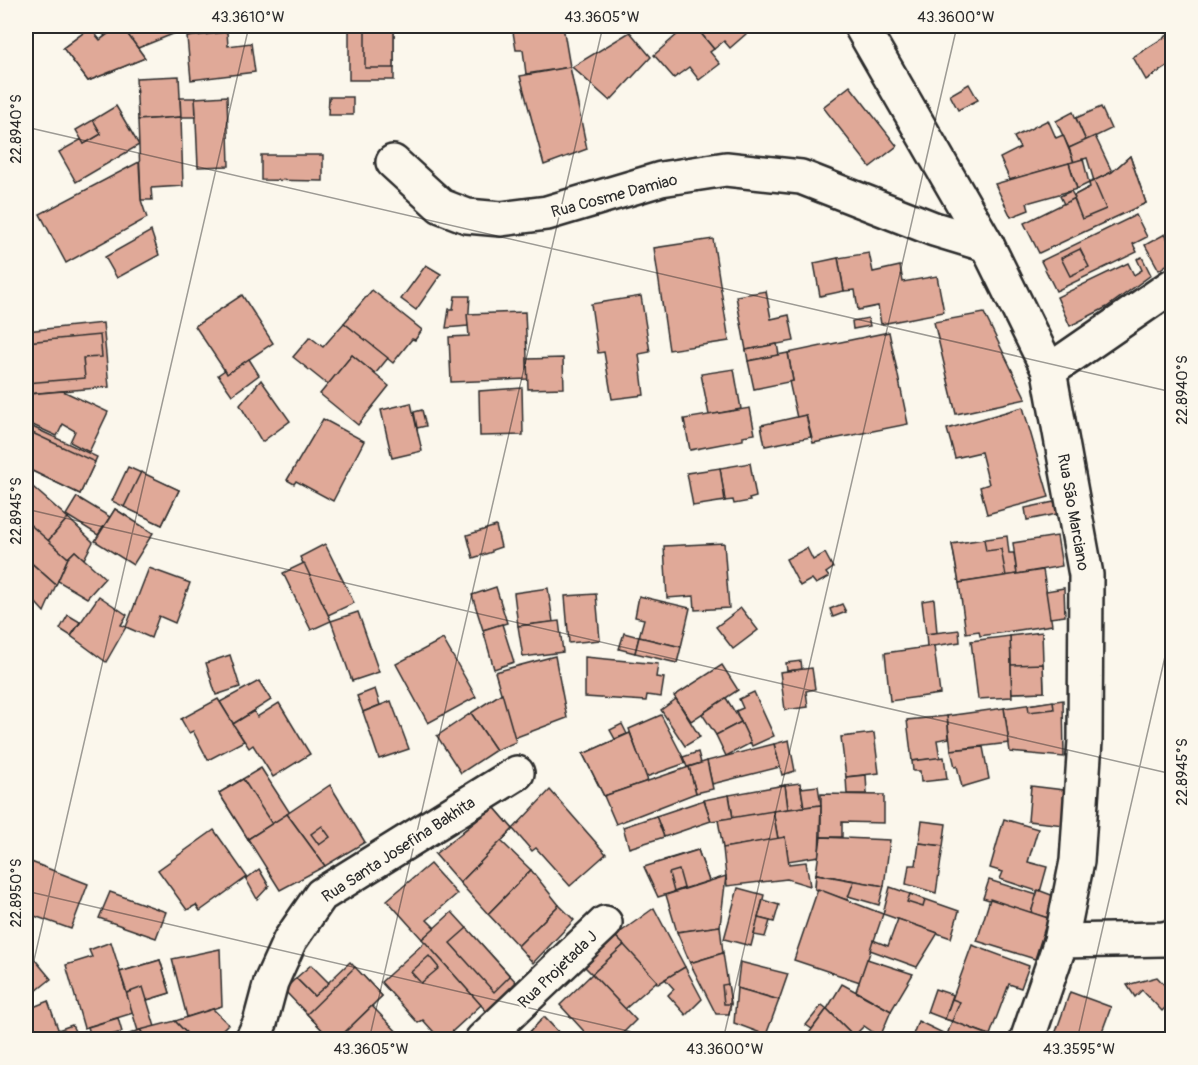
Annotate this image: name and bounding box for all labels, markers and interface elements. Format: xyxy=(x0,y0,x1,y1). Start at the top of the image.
text: 43.3610°W xyxy=(212,8,285,27)
text: 43.3605°W xyxy=(564,8,640,27)
text: 43.3600°W xyxy=(917,8,995,27)
text: 22.8940°S xyxy=(7,94,26,164)
street label: Rua Cosme Damiao xyxy=(549,169,680,222)
text: 22.8940°S xyxy=(1173,355,1192,425)
street label: Rua São Marciano xyxy=(1053,452,1093,573)
text: 22.8945°S xyxy=(7,477,26,545)
text: 22.8945°S xyxy=(1173,738,1192,806)
street label: Rua Santa Josefina Bakhita xyxy=(318,793,479,907)
text: 22.8950°S xyxy=(7,858,26,928)
street label: Rua Projetada J xyxy=(514,927,602,1013)
text: 43.3605°W xyxy=(333,1040,409,1059)
text: 43.3600°W xyxy=(686,1040,764,1059)
text: 43.3595°W xyxy=(1043,1040,1115,1059)

